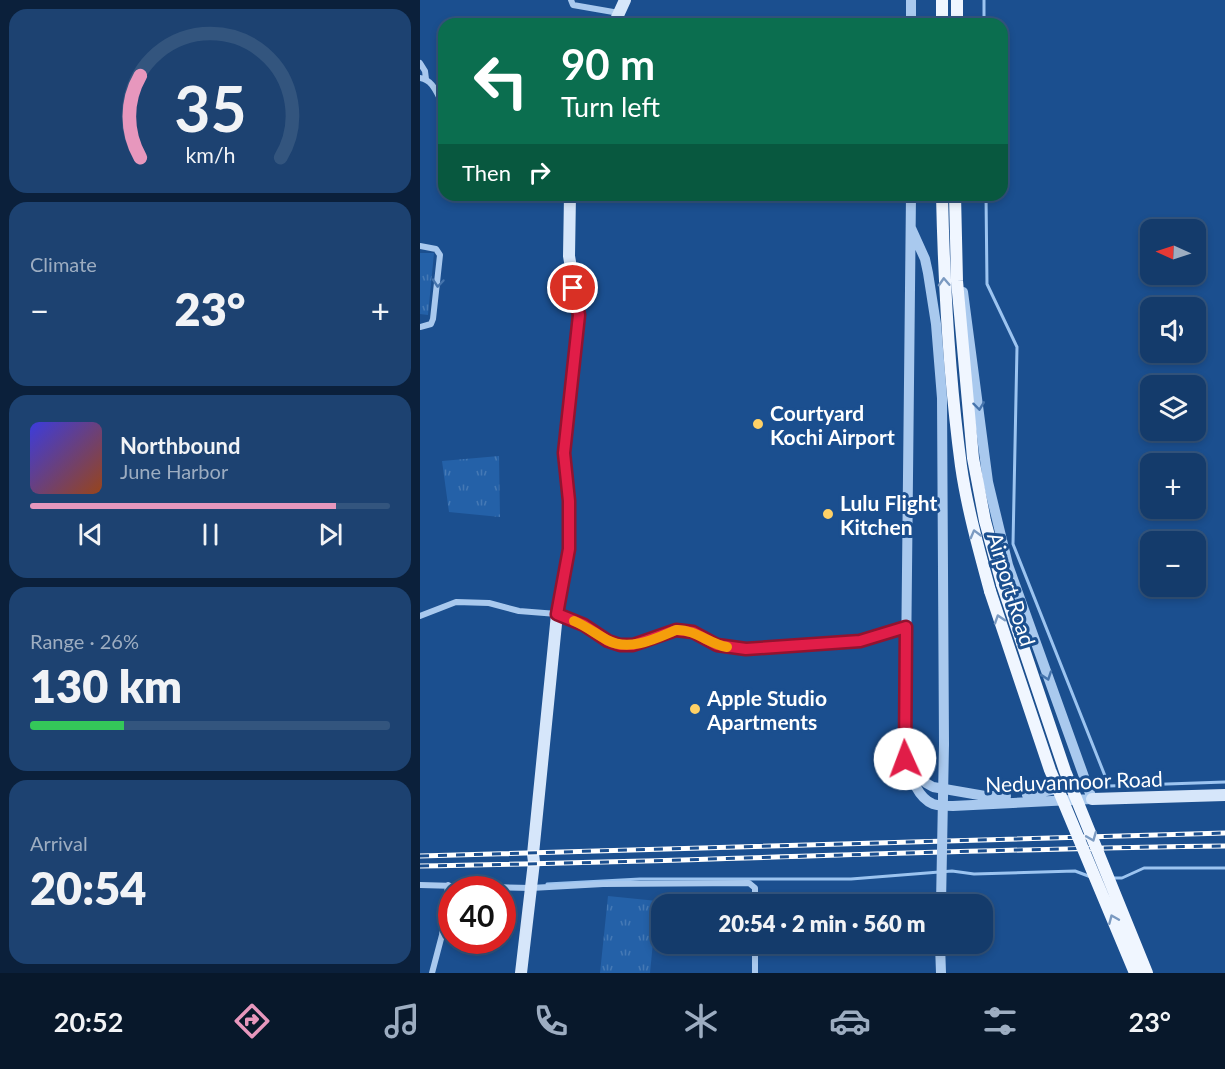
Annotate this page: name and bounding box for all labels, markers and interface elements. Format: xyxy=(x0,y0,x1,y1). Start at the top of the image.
text: 90 m xyxy=(561,39,655,89)
icon: left xyxy=(462,42,540,120)
text: 35 xyxy=(174,70,246,145)
text: Turn left xyxy=(561,90,660,123)
text: km/h xyxy=(185,142,235,168)
icon: right xyxy=(523,156,556,189)
text: Then xyxy=(462,159,511,186)
north arrow xyxy=(1140,219,1206,285)
map controls xyxy=(1140,219,1206,597)
text: Climate xyxy=(30,252,97,276)
pin xyxy=(547,262,598,313)
icon: arrive xyxy=(556,271,589,304)
one-way arrow xyxy=(938,278,951,287)
one-way arrow xyxy=(432,279,445,288)
text: 23° xyxy=(175,282,245,336)
text: − xyxy=(30,290,49,330)
text: + xyxy=(371,290,390,330)
button: sound xyxy=(1140,297,1206,363)
button: layers xyxy=(1140,375,1206,441)
place label: Courtyard Kochi Airport xyxy=(770,400,895,449)
one-way arrow xyxy=(972,402,984,411)
marker: Courtyard Kochi Airport xyxy=(751,417,765,431)
text: Northbound xyxy=(120,432,240,459)
button: + xyxy=(1140,453,1206,519)
text: June Harbor xyxy=(120,459,228,483)
place label: Lulu Flight Kitchen xyxy=(840,490,938,539)
marker: Lulu Flight Kitchen xyxy=(821,507,835,521)
icon: previous xyxy=(74,518,107,551)
icon: pause xyxy=(194,518,227,551)
icon: next xyxy=(314,518,347,551)
street label: Airport Road xyxy=(983,529,1041,649)
one-way arrow xyxy=(970,530,982,540)
button: − xyxy=(1140,531,1206,597)
one-way arrow xyxy=(994,614,1007,625)
text: Range · 26% xyxy=(30,629,139,653)
text: 130 km xyxy=(30,659,182,713)
one-way arrow xyxy=(1039,670,1052,681)
place label: Apple Studio Apartments xyxy=(706,685,827,734)
marker: Apple Studio Apartments xyxy=(688,702,702,716)
position arrow xyxy=(873,727,937,791)
street label: Neduvannoor Road xyxy=(985,765,1163,797)
text: Arrival xyxy=(30,831,88,855)
one-way arrow xyxy=(1085,831,1097,842)
text: 20:54 xyxy=(30,861,146,915)
speed limit sign: 40 xyxy=(438,876,516,954)
text: 20:54 · 2 min · 560 m xyxy=(719,910,925,937)
one-way arrow xyxy=(1108,914,1120,925)
icon: directions xyxy=(231,1000,273,1042)
icon: music xyxy=(381,1000,423,1042)
icon: phone xyxy=(530,1000,572,1042)
icon: climate xyxy=(680,1000,722,1042)
icon: car xyxy=(829,1000,871,1042)
icon: filters xyxy=(979,1000,1021,1042)
text: 20:52 xyxy=(54,1005,123,1038)
text: 23° xyxy=(1129,1005,1171,1038)

